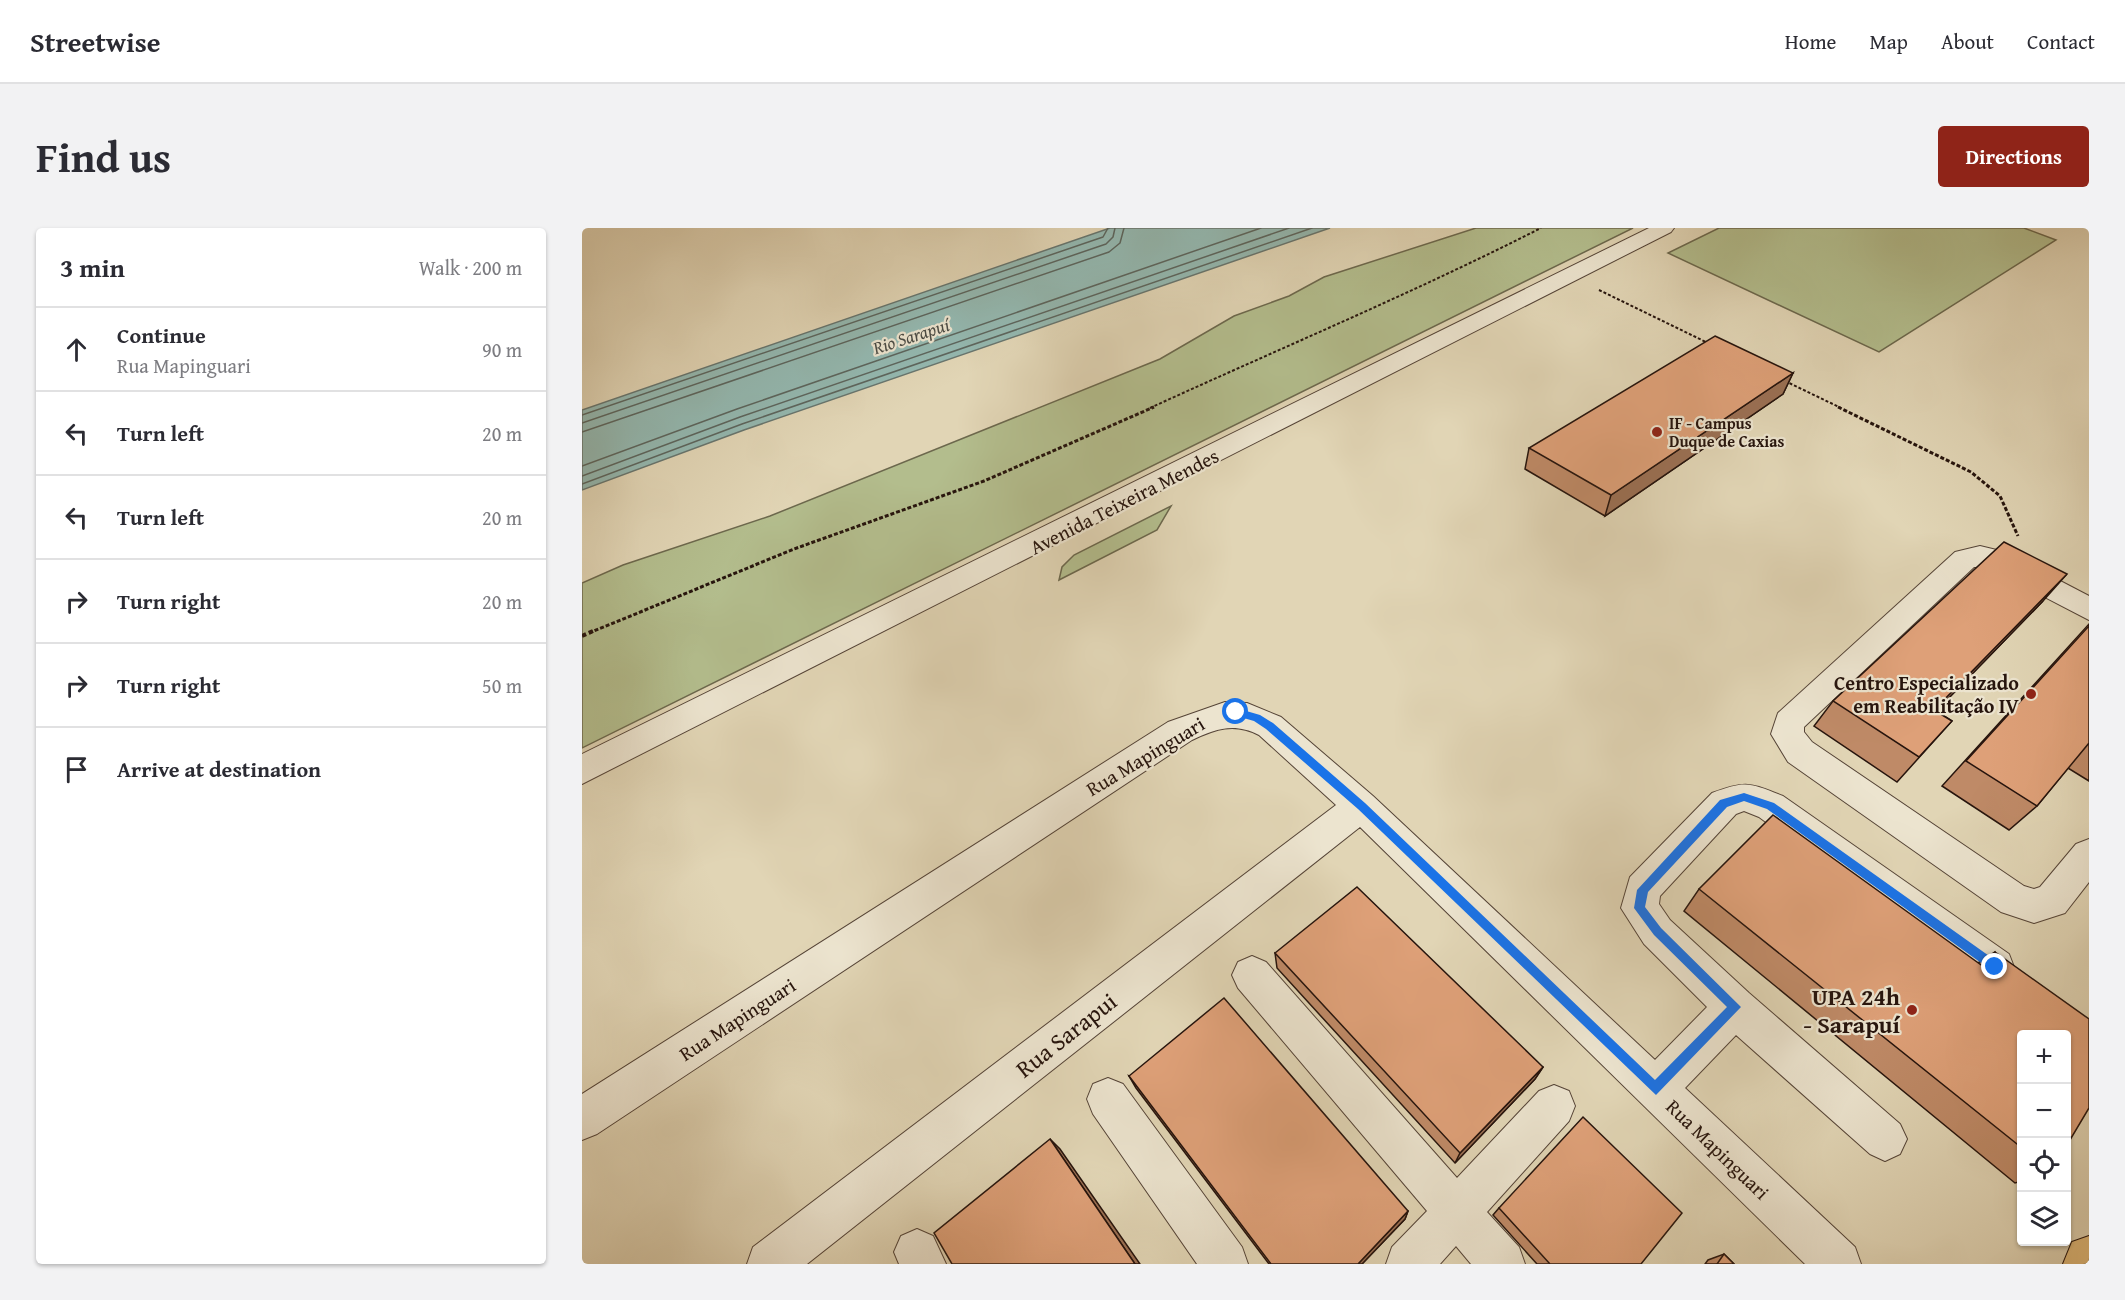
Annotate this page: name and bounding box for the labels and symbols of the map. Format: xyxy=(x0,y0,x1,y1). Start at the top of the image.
water label: Rio Sarapuí xyxy=(868,310,955,361)
place label: IF - Campus Duque de Caxias xyxy=(1669,411,1785,453)
marker: IF - Campus Duque de Caxias xyxy=(1650,425,1664,439)
street label: Avenida Teixeira Mendes xyxy=(1024,441,1224,561)
place label: Centro Especializado em Reabilitação IV xyxy=(1834,668,2020,720)
marker: Centro Especializado em Reabilitação IV xyxy=(2024,687,2038,701)
route start xyxy=(1222,698,1248,724)
street label: Rua Mapinguari xyxy=(1080,709,1210,803)
route end xyxy=(1981,953,2007,979)
street label: Rua Mapinguari xyxy=(673,970,801,1068)
place label: UPA 24h - Sarapuí xyxy=(1803,979,1901,1042)
street label: Rua Sarapui xyxy=(1008,984,1124,1086)
marker: UPA 24h - Sarapuí xyxy=(1905,1003,1919,1017)
street label: Rua Mapinguari xyxy=(1660,1092,1776,1206)

